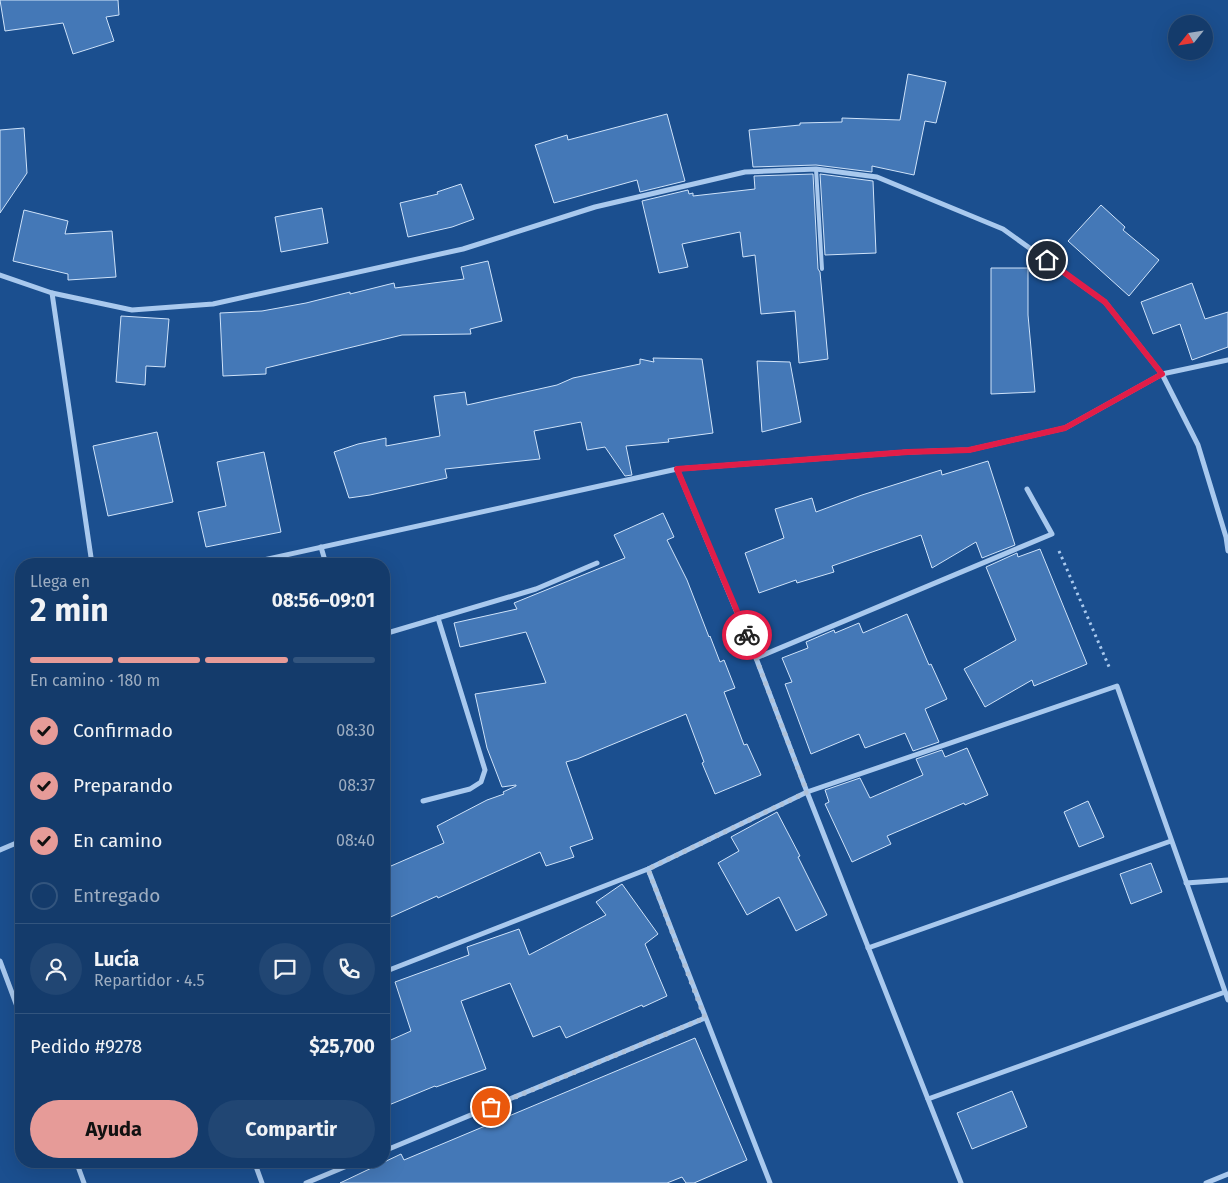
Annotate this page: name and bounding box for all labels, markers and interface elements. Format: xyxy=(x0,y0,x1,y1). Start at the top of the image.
north arrow xyxy=(1168,15,1212,60)
map controls xyxy=(1168,15,1213,60)
pin xyxy=(1026,239,1068,281)
icon: home xyxy=(1033,246,1061,274)
text: Llega en xyxy=(30,572,90,591)
text: 08:56–09:01 xyxy=(272,589,375,612)
text: 2 min xyxy=(30,591,109,629)
courier xyxy=(722,610,772,660)
icon: bike xyxy=(733,621,761,649)
text: En camino · 180 m xyxy=(30,671,160,690)
icon: check xyxy=(30,717,58,745)
text: Confirmado xyxy=(73,719,173,742)
text: 08:30 xyxy=(336,721,375,740)
icon: check xyxy=(30,772,58,800)
text: Preparando xyxy=(73,774,173,797)
text: 08:37 xyxy=(338,776,375,795)
icon: check xyxy=(30,827,58,855)
text: En camino xyxy=(73,829,162,852)
text: 08:40 xyxy=(336,831,375,850)
text: Entregado xyxy=(73,884,160,907)
button: person xyxy=(30,943,82,995)
button: chat xyxy=(259,943,311,995)
button: phone xyxy=(323,943,375,995)
text: Lucía xyxy=(94,948,139,971)
text: Repartidor · 4.5 xyxy=(94,971,205,990)
text: Pedido #9278 xyxy=(30,1035,142,1058)
text: $25,700 xyxy=(309,1035,375,1058)
pin xyxy=(470,1086,512,1128)
icon: bag xyxy=(477,1093,505,1121)
button: Ayuda xyxy=(30,1100,198,1158)
button: Compartir xyxy=(208,1100,375,1158)

